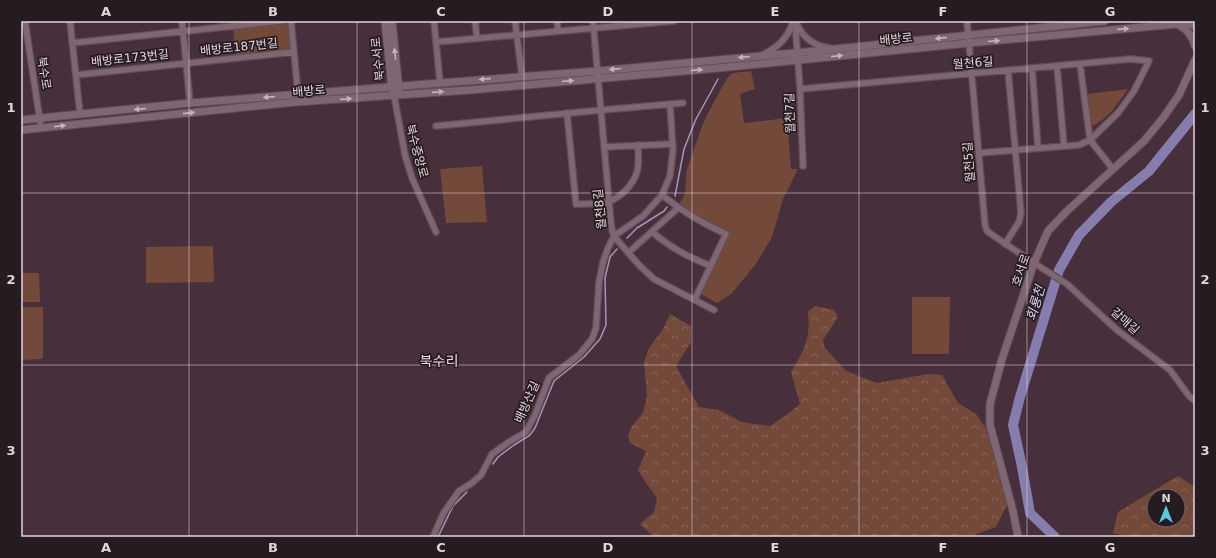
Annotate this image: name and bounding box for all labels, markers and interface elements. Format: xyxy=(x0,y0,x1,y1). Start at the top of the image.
text: A xyxy=(101,4,111,19)
text: B xyxy=(268,4,278,19)
text: C xyxy=(436,4,446,19)
text: D xyxy=(603,4,614,19)
text: E xyxy=(771,4,779,19)
text: F xyxy=(939,4,947,19)
text: G xyxy=(1105,4,1115,19)
one-way arrow xyxy=(1117,26,1129,32)
street label: 배방로 xyxy=(879,30,913,48)
one-way arrow xyxy=(935,35,947,41)
street label: 배방로187번길 xyxy=(199,36,279,58)
street label: 북수서로 xyxy=(369,36,387,82)
one-way arrow xyxy=(988,37,1000,44)
street label: 배방로173번길 xyxy=(90,47,170,69)
one-way arrow xyxy=(392,48,399,60)
one-way arrow xyxy=(831,53,843,60)
one-way arrow xyxy=(738,54,750,61)
street label: 월천6길 xyxy=(952,54,994,72)
street label: 북수로 xyxy=(34,56,54,90)
one-way arrow xyxy=(609,66,621,73)
one-way arrow xyxy=(691,67,703,74)
one-way arrow xyxy=(479,76,491,83)
one-way arrow xyxy=(562,78,574,85)
street label: 배방로 xyxy=(292,83,326,99)
one-way arrow xyxy=(432,89,445,95)
street label: 월천7길 xyxy=(782,92,798,134)
one-way arrow xyxy=(263,93,275,100)
one-way arrow xyxy=(340,95,353,102)
text: 1 xyxy=(6,100,16,115)
text: 1 xyxy=(1200,100,1210,115)
one-way arrow xyxy=(134,105,146,112)
one-way arrow xyxy=(183,110,195,117)
one-way arrow xyxy=(54,123,66,130)
street label: 북수중앙로 xyxy=(403,123,431,179)
street label: 월천5길 xyxy=(960,141,978,183)
street label: 월천8길 xyxy=(591,188,609,230)
street label: 호서로 xyxy=(1009,252,1033,288)
text: 2 xyxy=(6,272,16,287)
text: 2 xyxy=(1200,272,1210,287)
water label: 회룡천 xyxy=(1023,283,1048,322)
street label: 갈매길 xyxy=(1108,305,1142,337)
district label: 북수리 xyxy=(420,353,458,369)
street label: 배방산길 xyxy=(512,379,542,425)
text: 3 xyxy=(6,443,16,458)
text: 3 xyxy=(1200,443,1210,458)
north arrow xyxy=(1146,488,1186,528)
text: N xyxy=(1161,492,1171,505)
text: A xyxy=(101,540,111,555)
text: B xyxy=(268,540,278,555)
text: C xyxy=(436,540,446,555)
text: D xyxy=(603,540,614,555)
text: E xyxy=(771,540,779,555)
text: F xyxy=(939,540,947,555)
text: G xyxy=(1105,540,1115,555)

